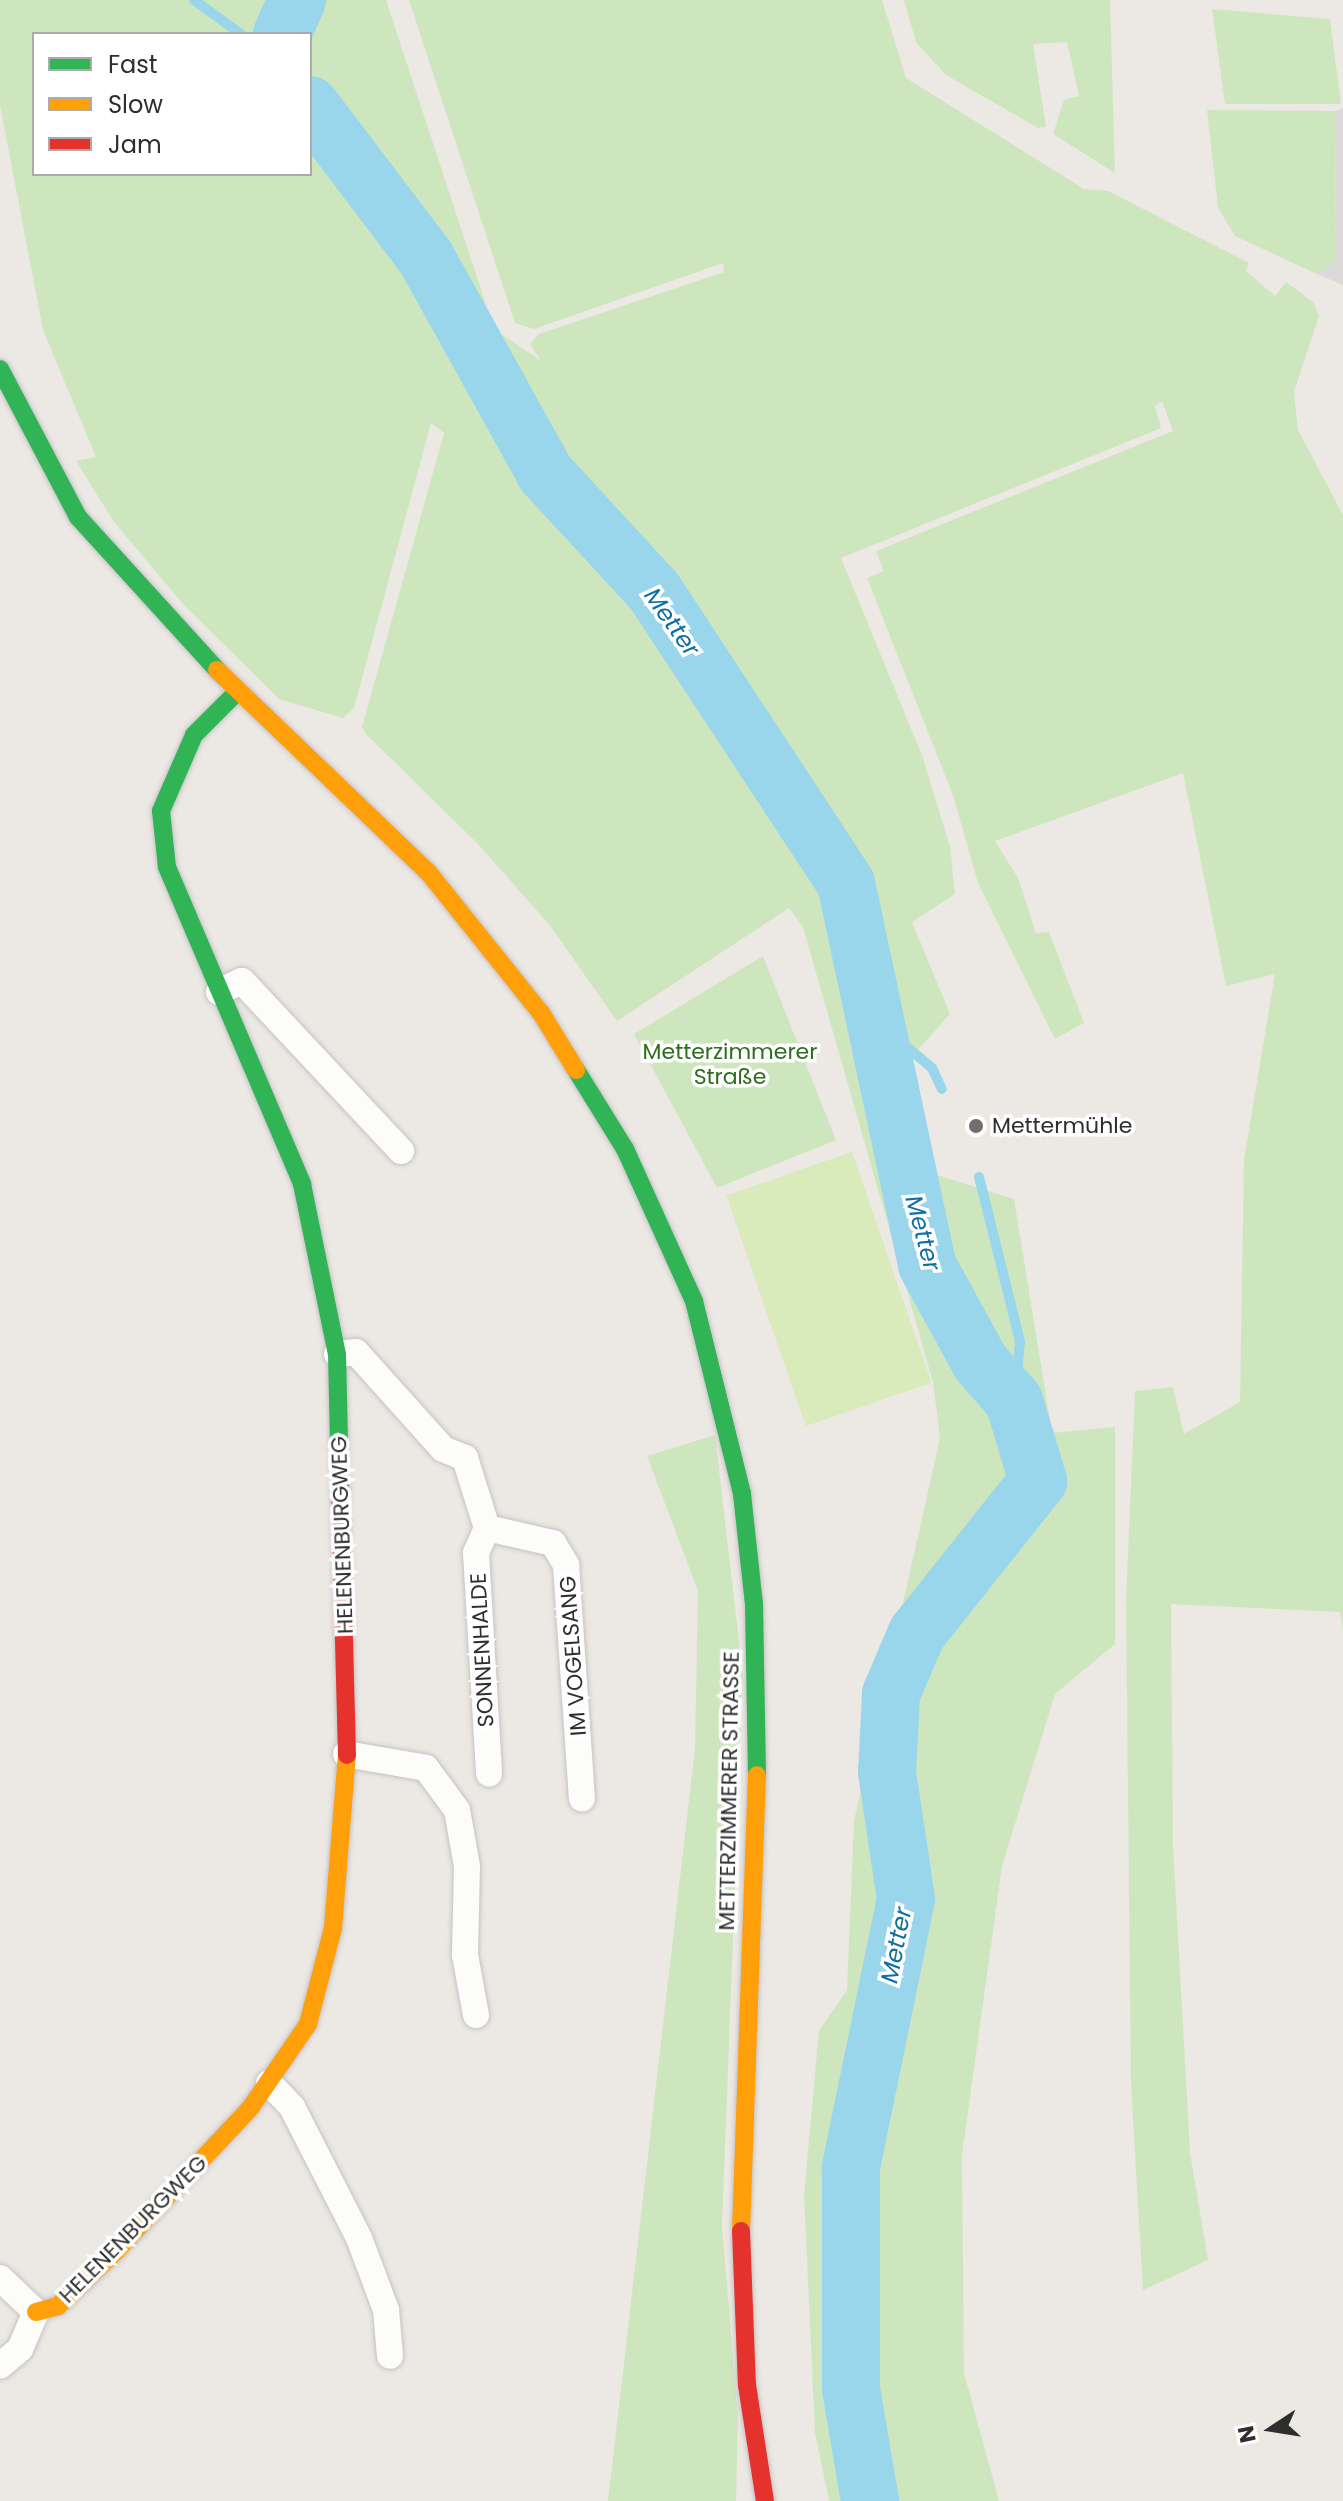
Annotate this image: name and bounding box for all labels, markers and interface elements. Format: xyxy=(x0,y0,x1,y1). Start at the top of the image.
legend xyxy=(32,32,312,176)
text: Fast xyxy=(108,48,158,81)
text: Slow xyxy=(108,88,163,121)
text: Jam xyxy=(108,128,162,161)
water label: Metter xyxy=(638,582,706,662)
park label: Metterzimmerer Straße xyxy=(643,1038,817,1090)
place label: Mettermühle xyxy=(992,1113,1132,1139)
marker: Mettermühle xyxy=(967,1117,985,1135)
water label: Metter xyxy=(899,1192,947,1274)
street label: HELENENBURGWEG xyxy=(325,1435,359,1635)
street label: SONNENHALDE xyxy=(465,1572,499,1728)
street label: IM VOGELSANG xyxy=(554,1575,592,1737)
street label: METTERZIMMERER STRASSE xyxy=(713,1651,745,1931)
water label: Metter xyxy=(875,1905,917,1985)
street label: HELENENBURGWEG xyxy=(54,2150,212,2308)
north arrow xyxy=(1231,2389,1311,2469)
text: N xyxy=(1230,2423,1264,2445)

